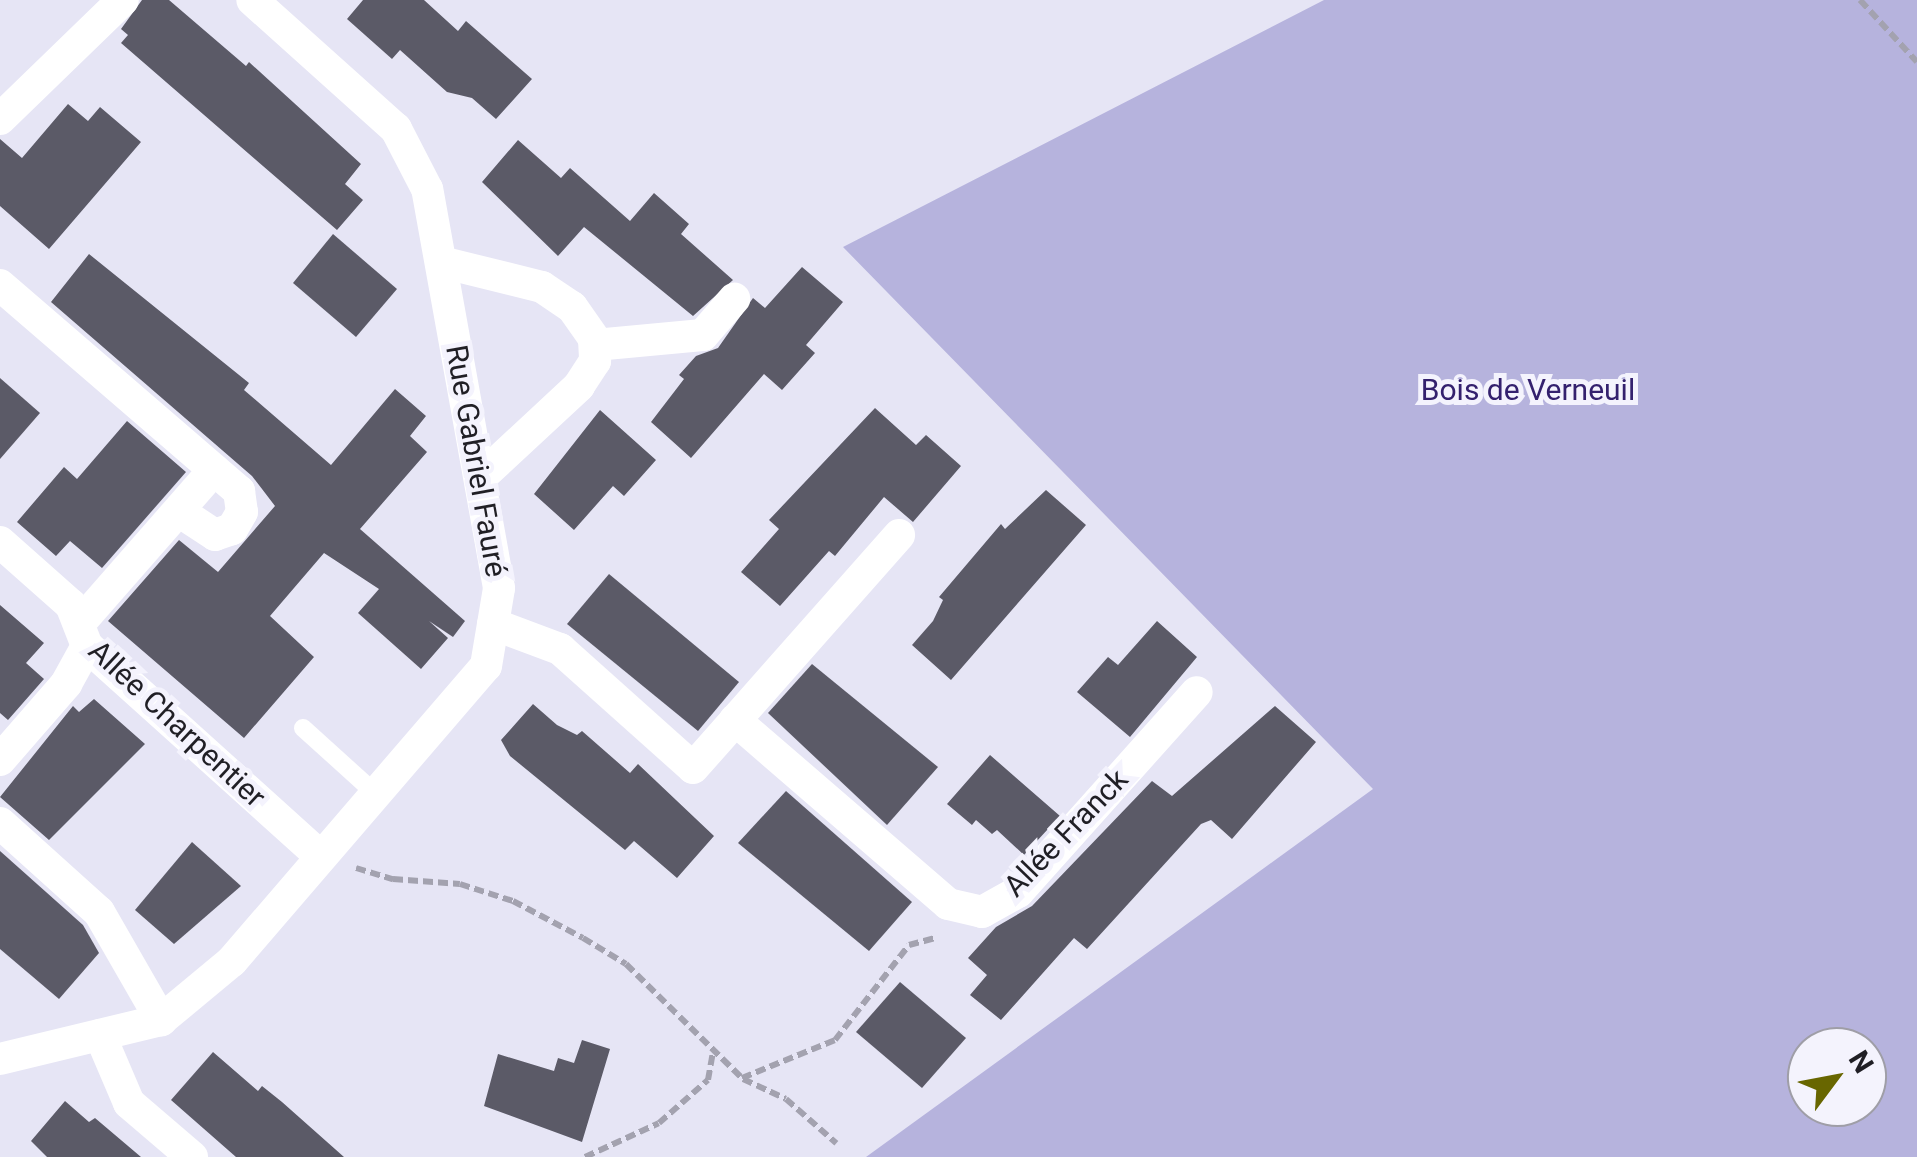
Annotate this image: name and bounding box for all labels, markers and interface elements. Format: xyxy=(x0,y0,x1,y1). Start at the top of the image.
street label: Rue Gabriel Fauré xyxy=(438,342,514,580)
park label: Bois de Verneuil xyxy=(1421,372,1635,408)
street label: Allée Charpentier xyxy=(81,633,273,815)
street label: Allée Franck xyxy=(996,762,1136,904)
north arrow xyxy=(1787,1027,1887,1127)
text: N xyxy=(1842,1045,1880,1079)

